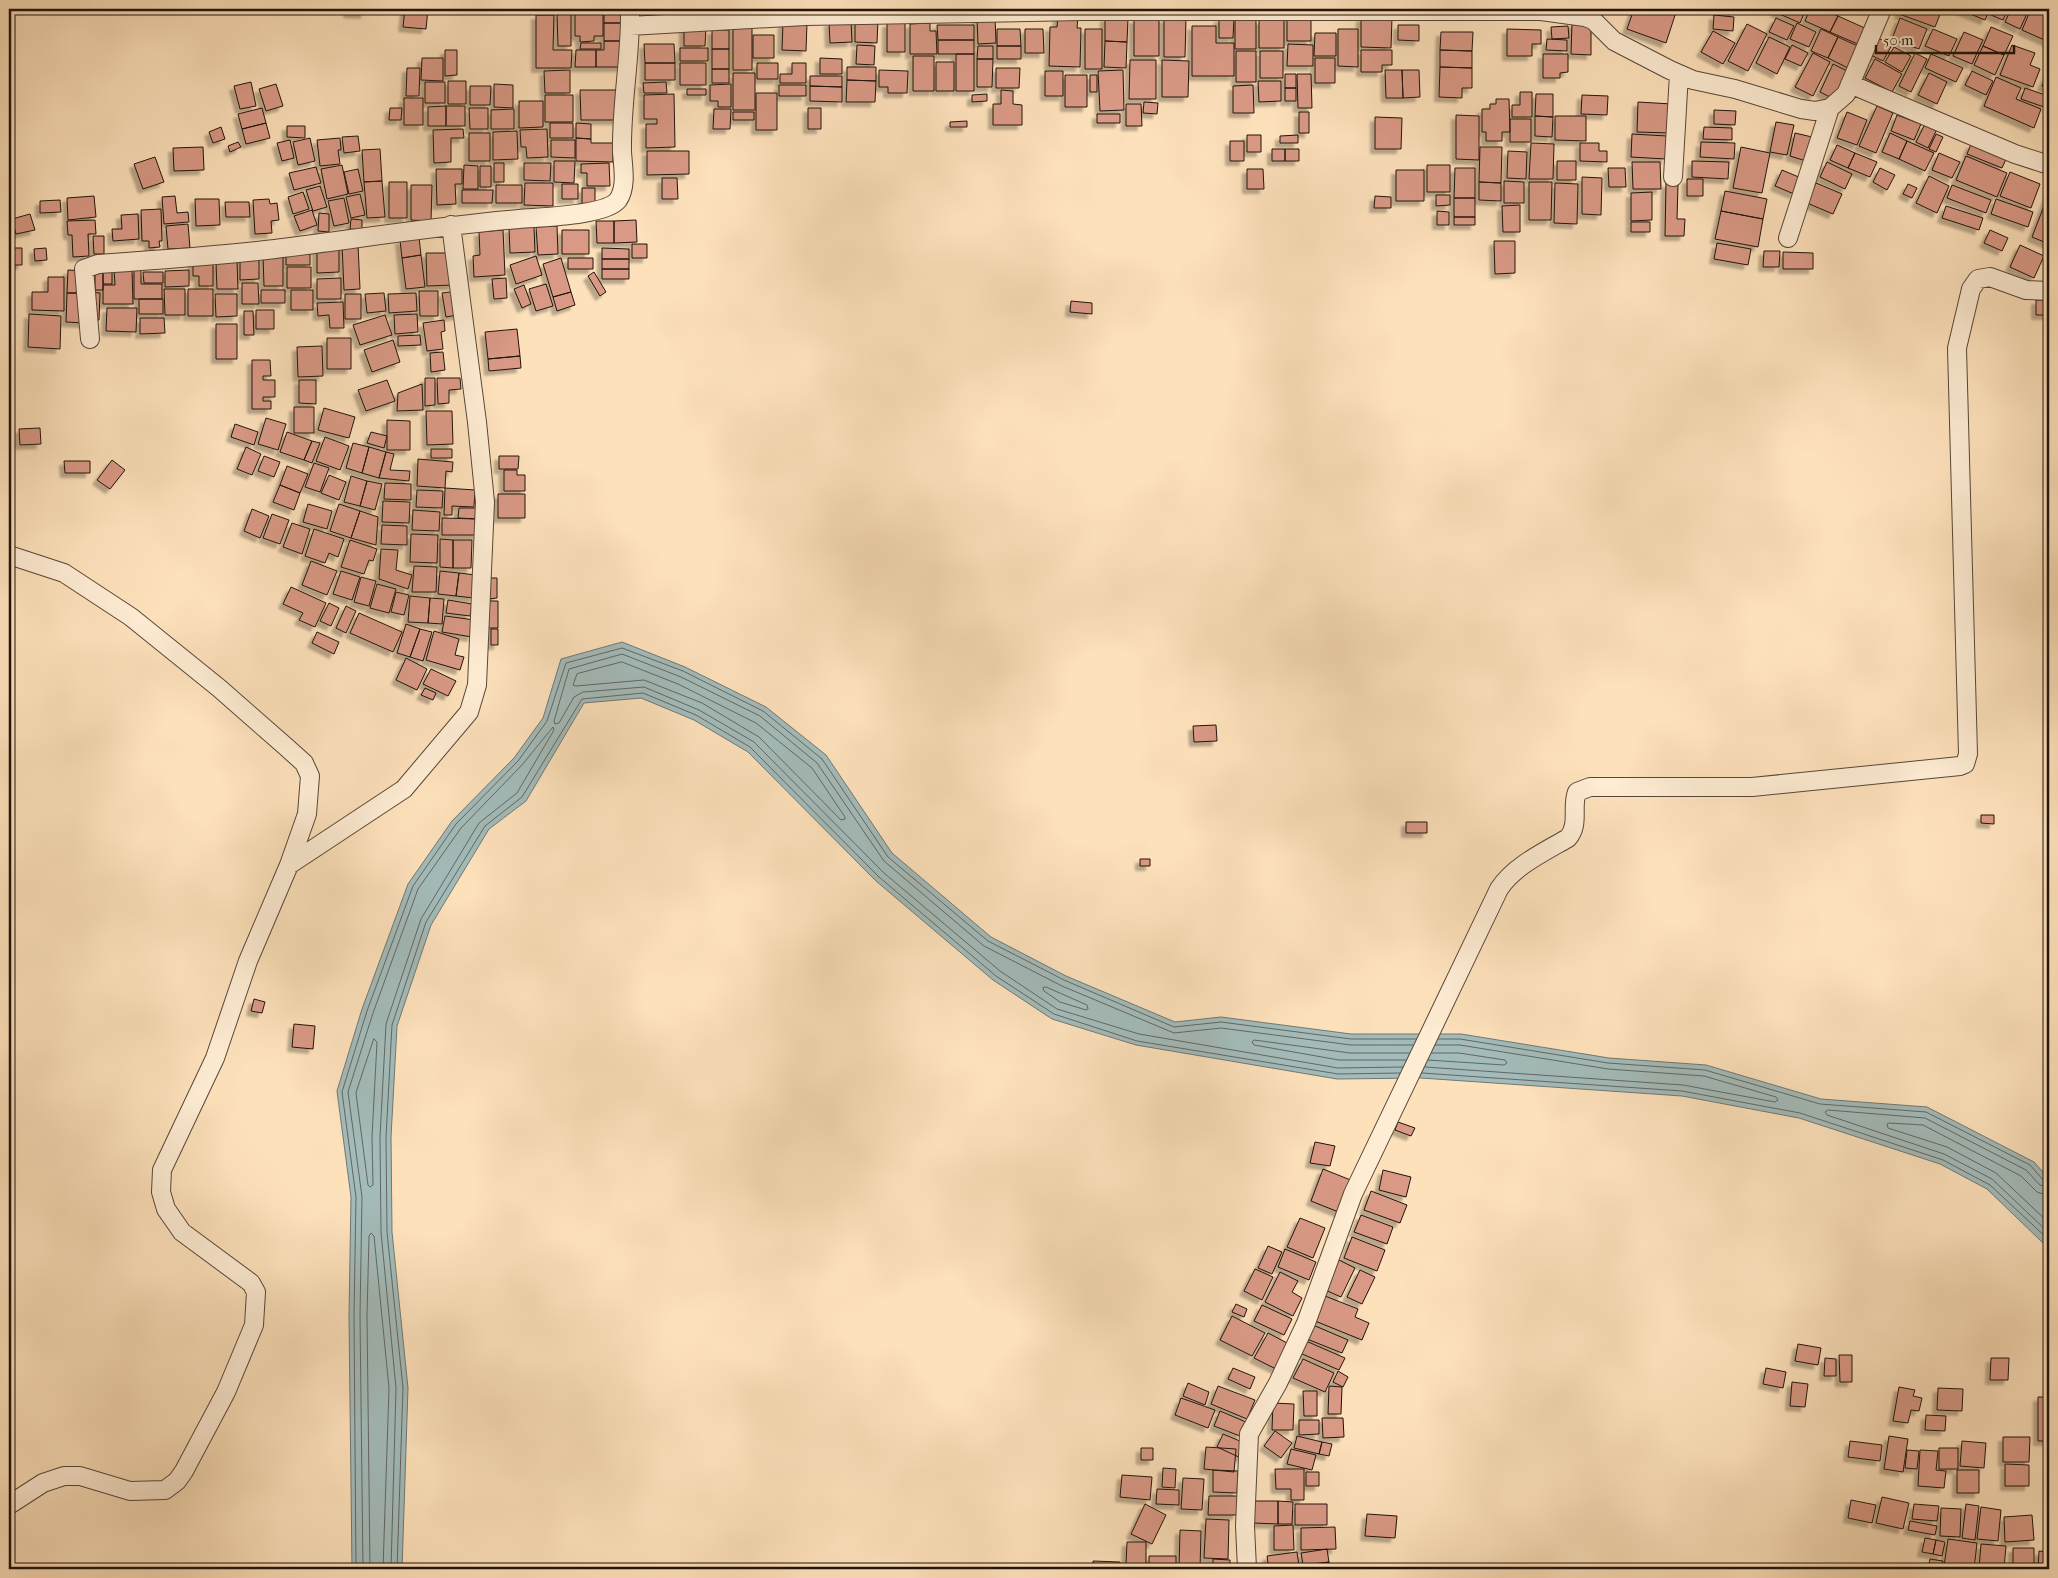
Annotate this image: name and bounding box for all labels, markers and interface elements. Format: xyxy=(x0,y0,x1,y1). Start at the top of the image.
scale bar xyxy=(1876,22,2013,54)
text: 50 m xyxy=(1883,31,1914,49)

